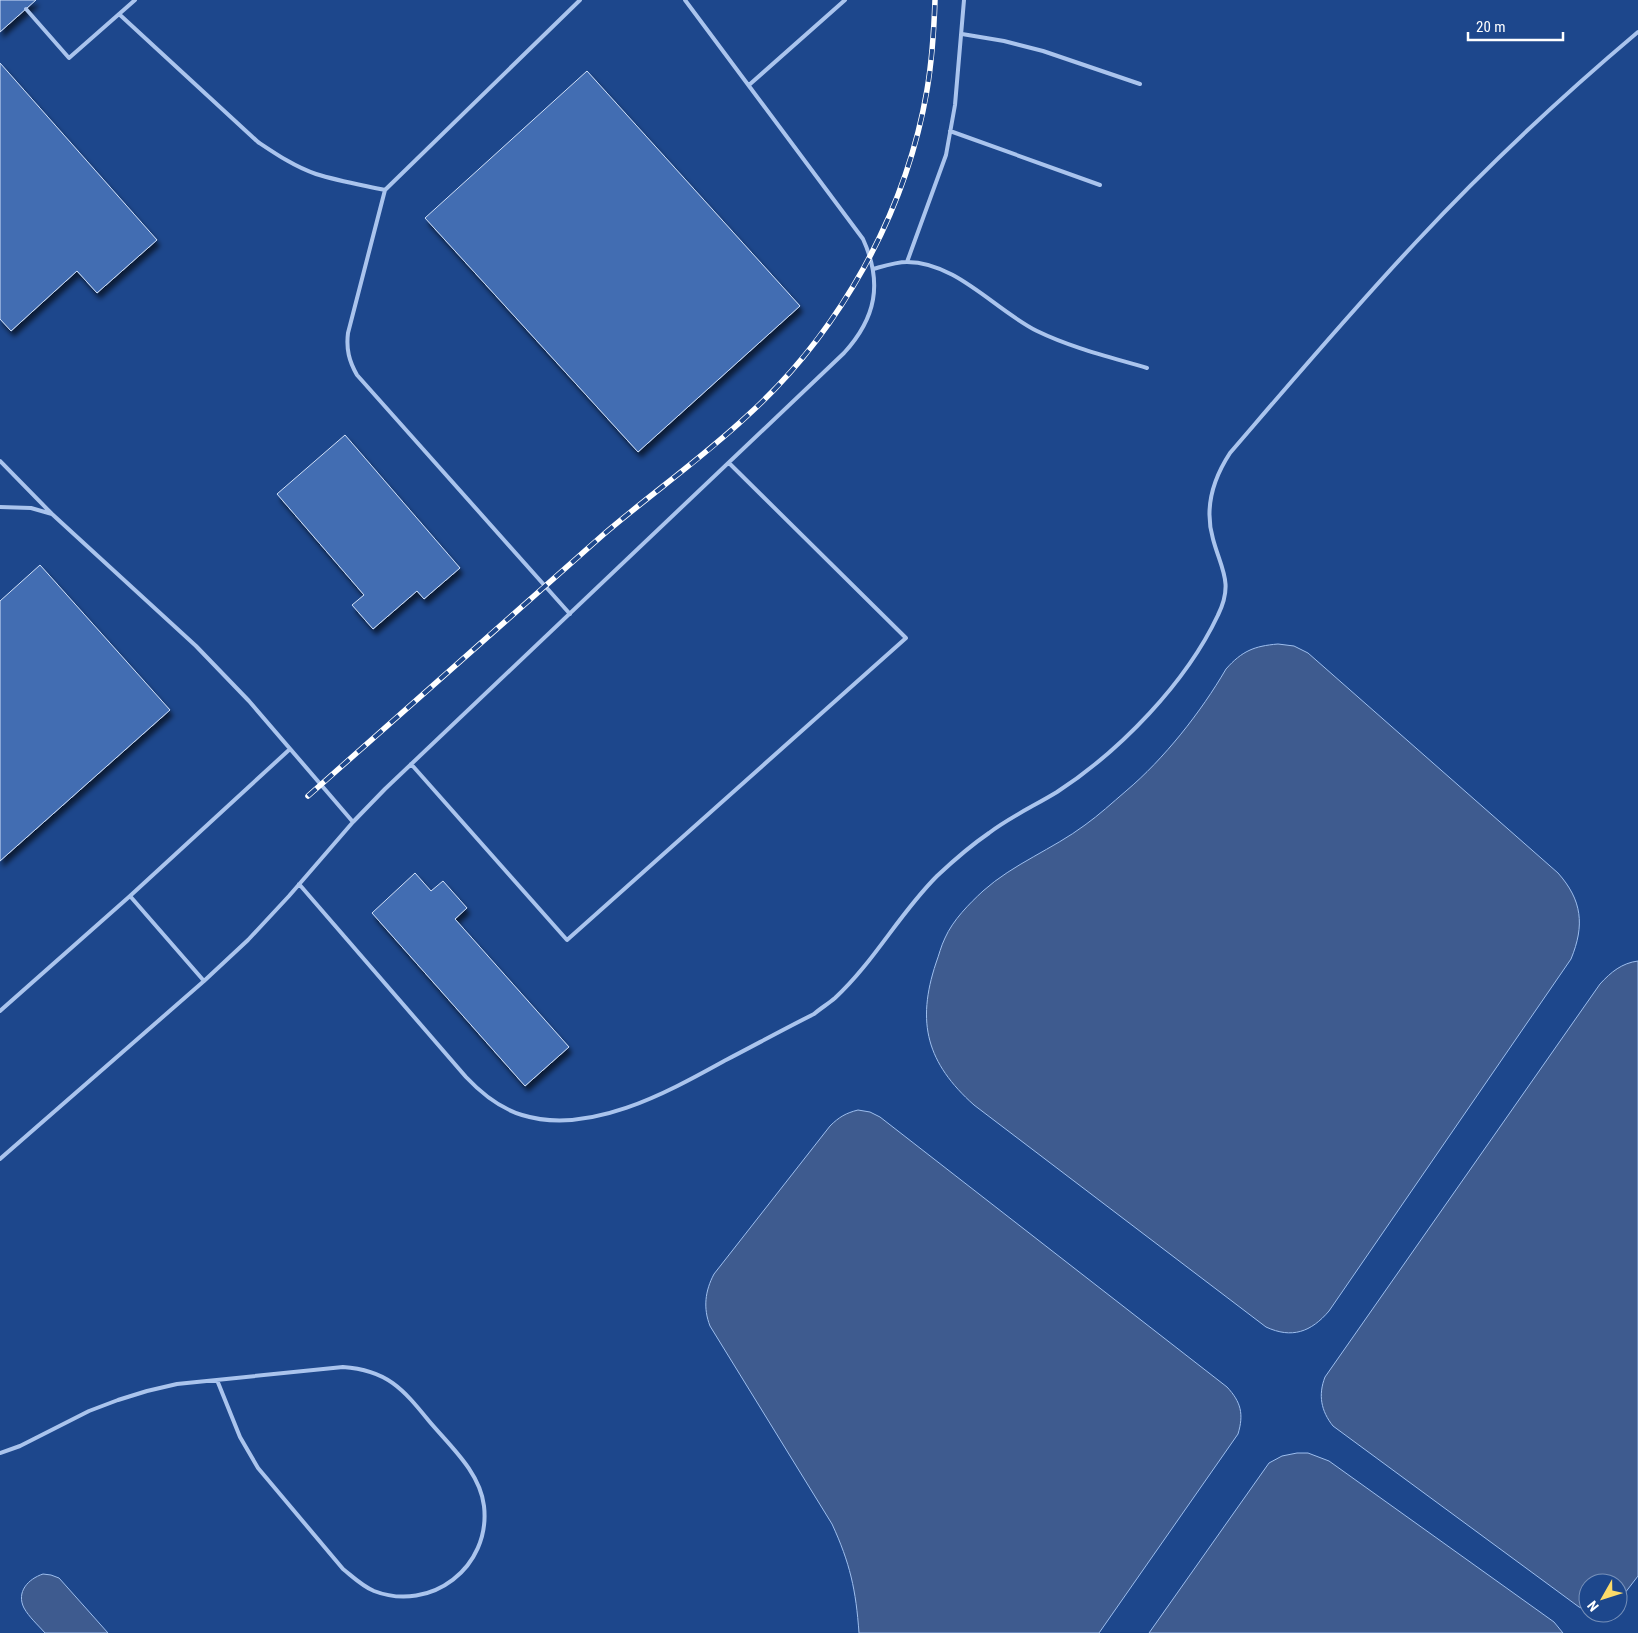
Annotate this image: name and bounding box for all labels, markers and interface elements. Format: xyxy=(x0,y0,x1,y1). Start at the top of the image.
scale bar xyxy=(1468,10,1563,42)
text: 20 m xyxy=(1476,18,1506,36)
north arrow xyxy=(1578,1573,1628,1623)
text: N xyxy=(1584,1598,1602,1615)

